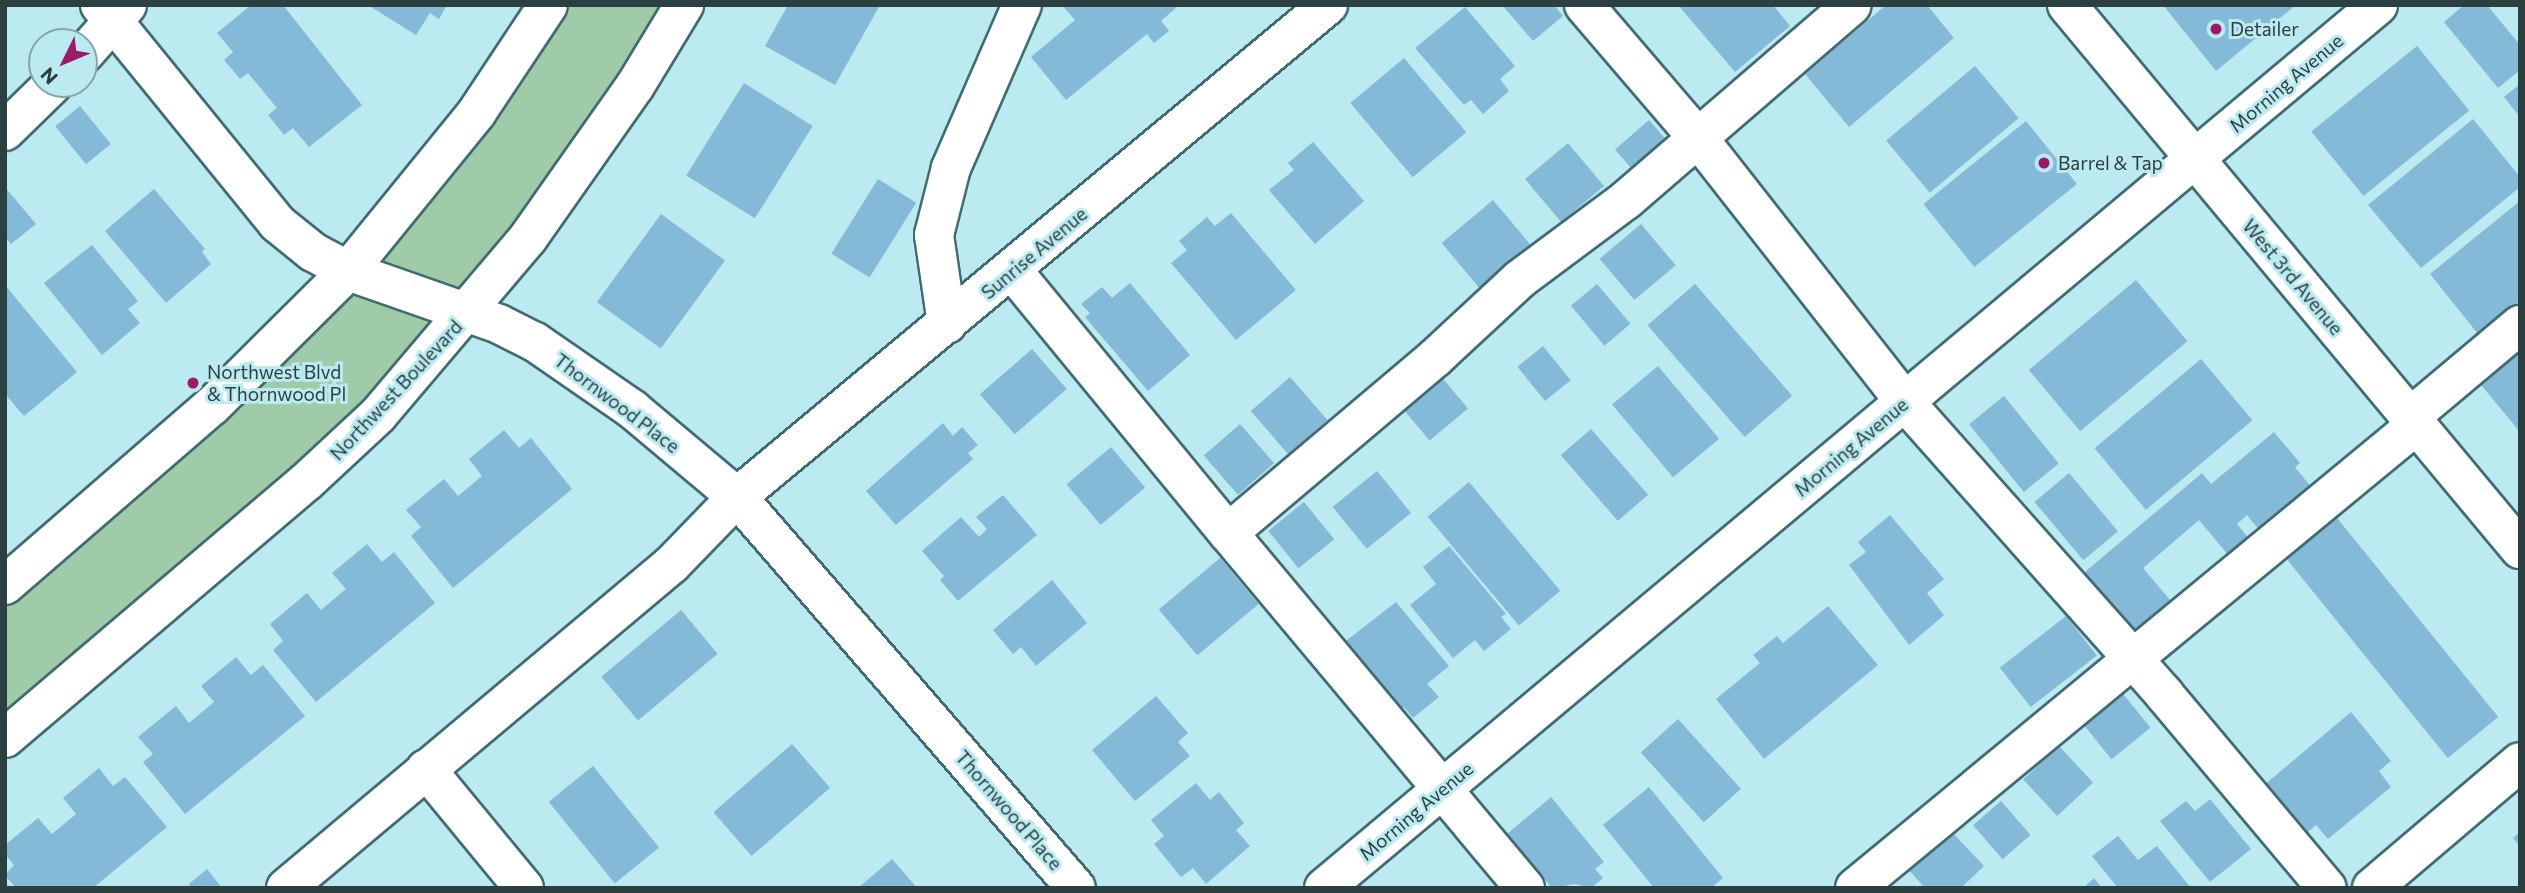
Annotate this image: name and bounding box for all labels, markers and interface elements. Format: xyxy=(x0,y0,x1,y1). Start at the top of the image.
place label: Detailer xyxy=(2230,18,2299,40)
marker: Detailer xyxy=(2208,21,2224,37)
north arrow xyxy=(28,28,98,98)
street label: Morning Avenue xyxy=(2225,29,2347,137)
text: N xyxy=(35,63,62,89)
place label: Barrel & Tap xyxy=(2058,152,2163,174)
marker: Barrel & Tap xyxy=(2036,155,2052,171)
street label: Sunrise Avenue xyxy=(977,202,1091,304)
street label: West 3rd Avenue xyxy=(2238,214,2348,340)
street label: Northwest Boulevard xyxy=(325,315,467,465)
street label: Thornwood Place xyxy=(550,348,684,458)
place label: Northwest Blvd & Thornwood Pl xyxy=(207,361,346,405)
marker: Northwest Blvd & Thornwood Pl xyxy=(185,375,201,391)
street label: Morning Avenue xyxy=(1790,393,1912,501)
street label: Thornwood Place xyxy=(951,746,1067,874)
street label: Morning Avenue xyxy=(1355,757,1477,865)

